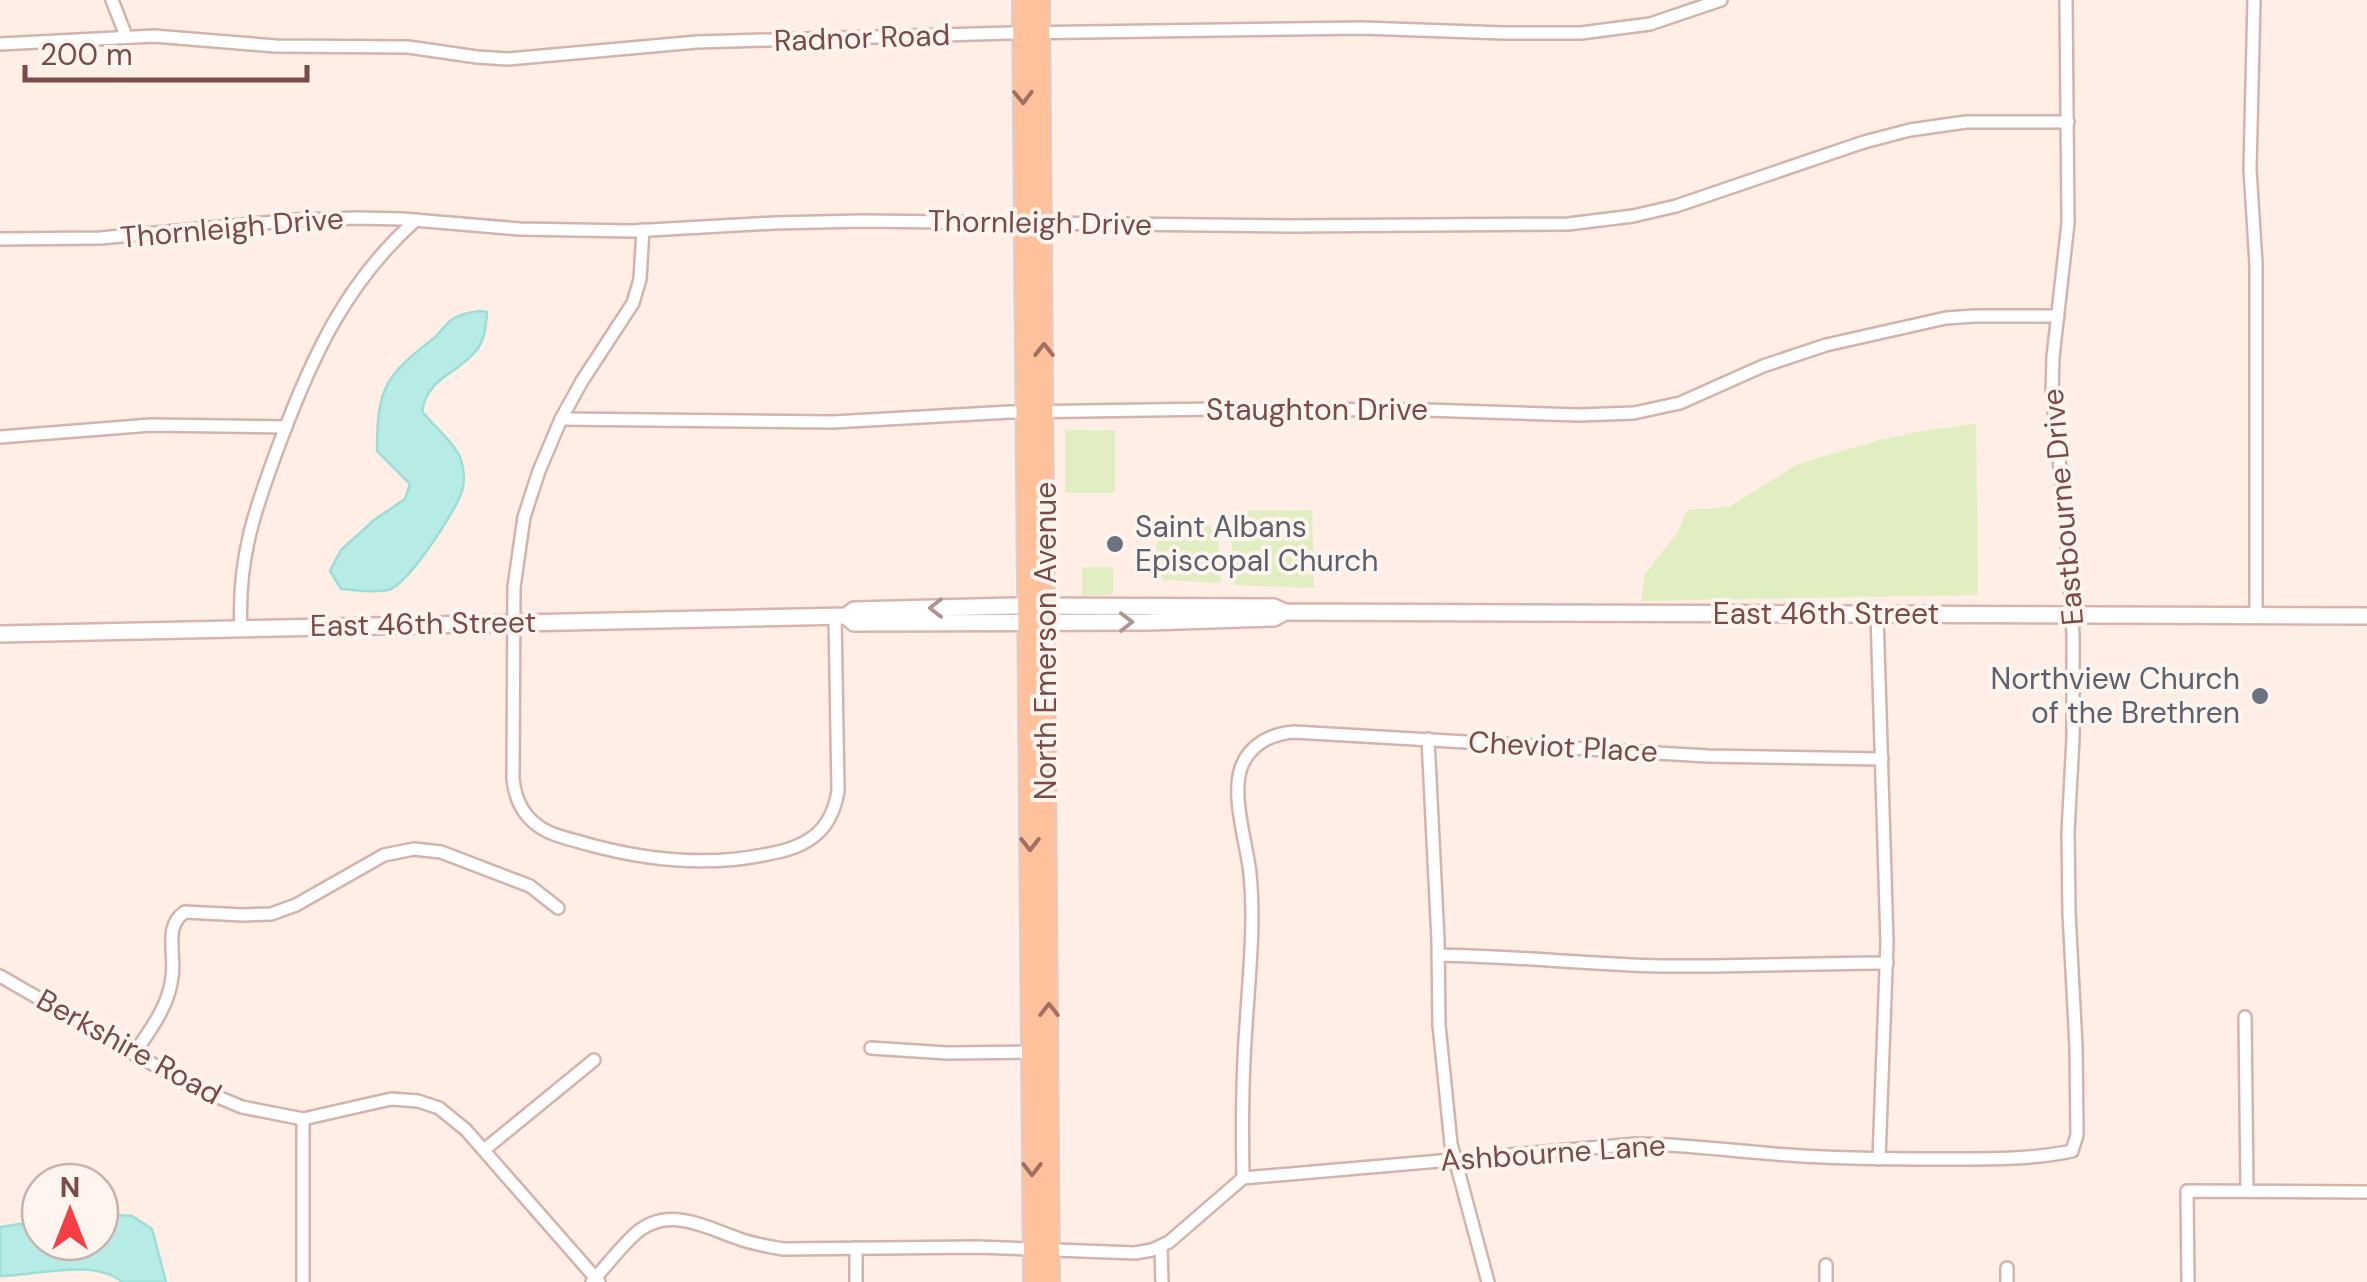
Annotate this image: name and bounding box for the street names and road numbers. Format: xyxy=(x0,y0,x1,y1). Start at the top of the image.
street label: Radnor Road xyxy=(773,15,951,60)
street label: Thornleigh Drive xyxy=(119,198,345,257)
street label: Thornleigh Drive xyxy=(928,201,1152,244)
street label: Eastbourne Drive xyxy=(2033,387,2092,627)
street label: Staughton Drive xyxy=(1206,390,1428,429)
street label: North Emerson Avenue xyxy=(1026,482,1065,800)
street label: East 46th Street xyxy=(1713,594,1939,633)
street label: East 46th Street xyxy=(309,602,537,645)
street label: Cheviot Place xyxy=(1467,722,1659,771)
street label: Berkshire Road xyxy=(30,980,229,1113)
street label: Ashbourne Lane xyxy=(1439,1125,1667,1180)

